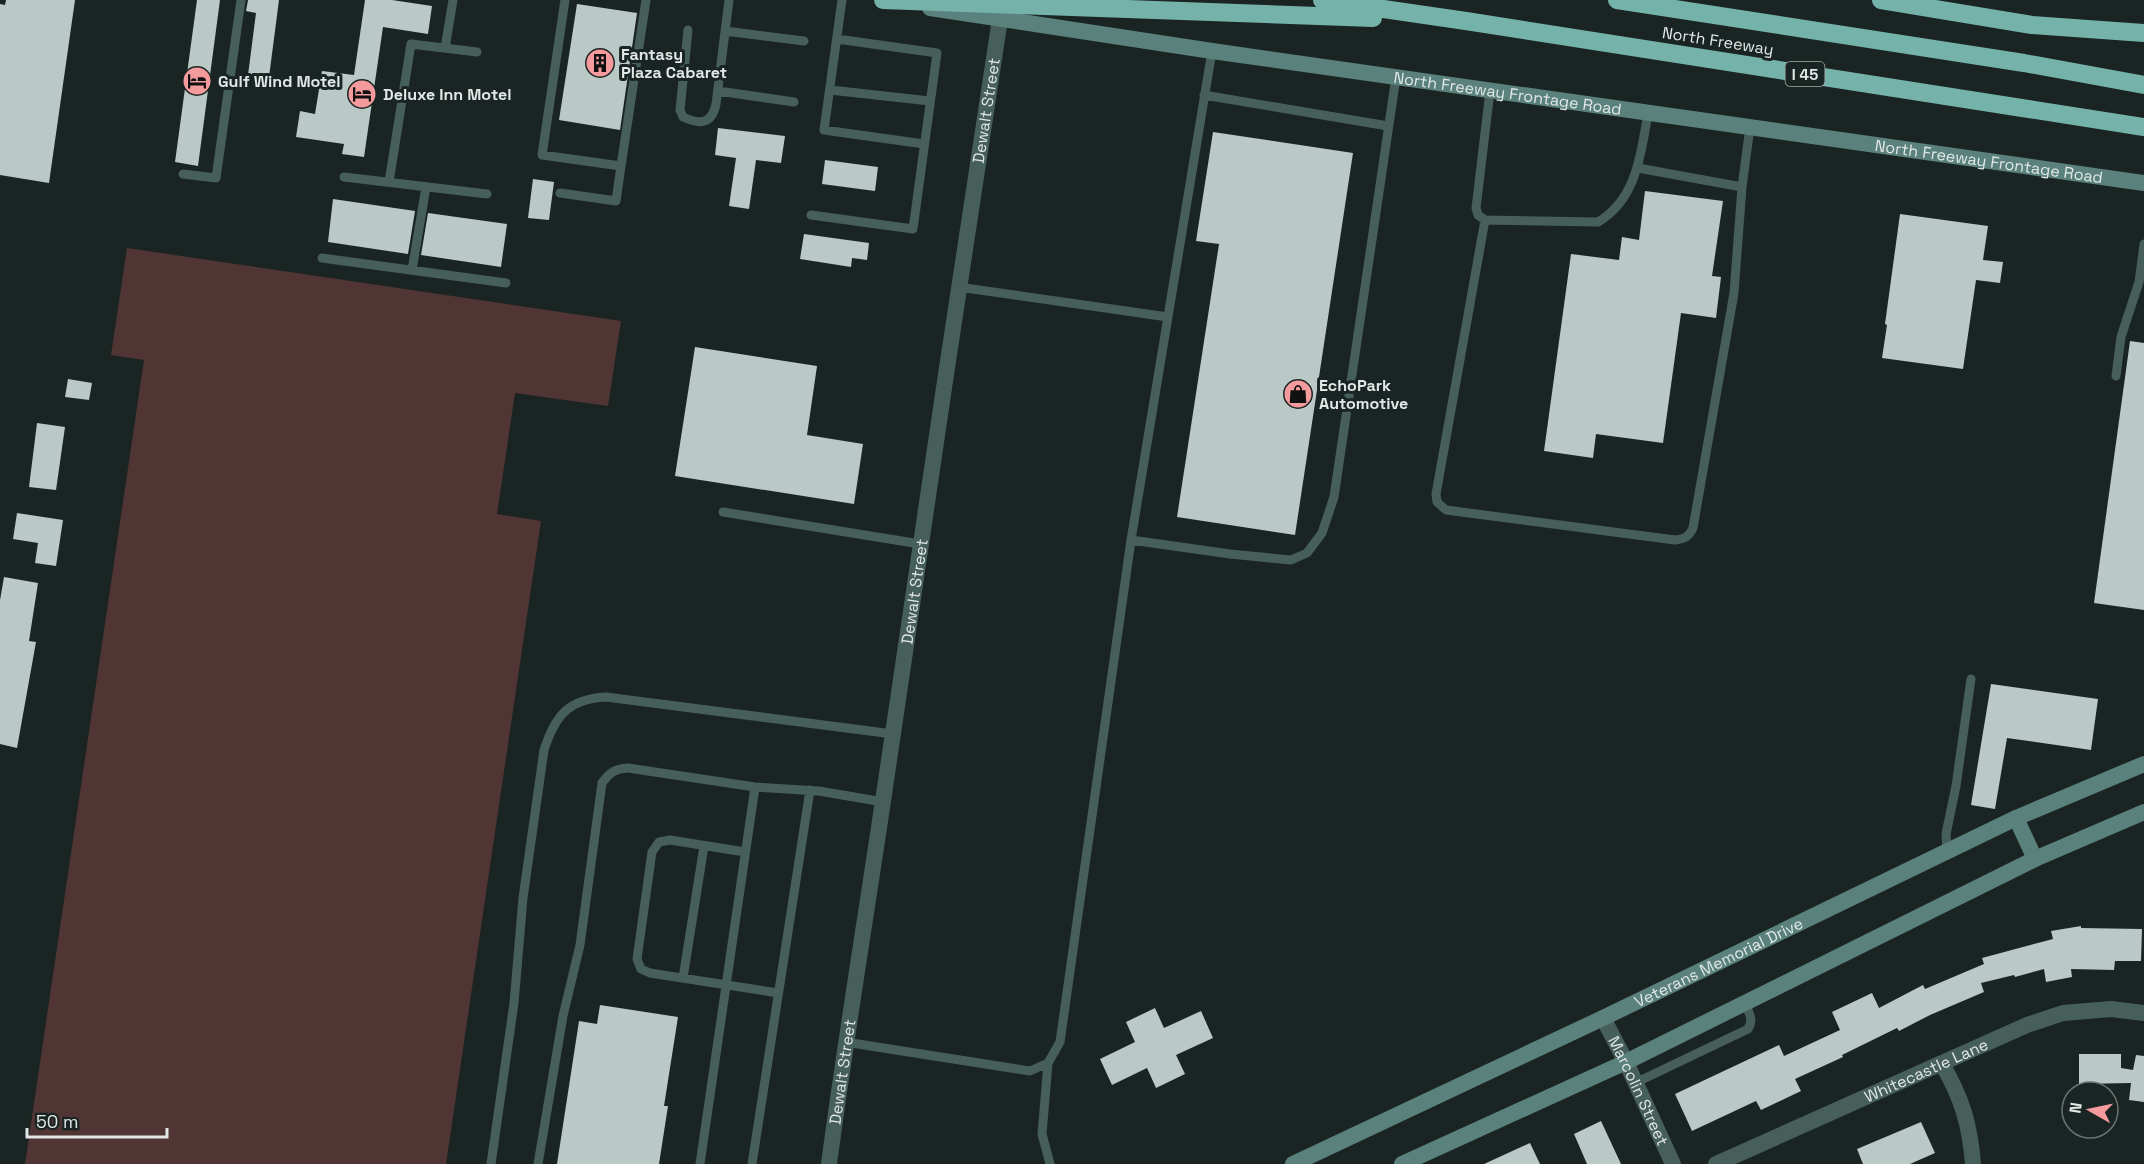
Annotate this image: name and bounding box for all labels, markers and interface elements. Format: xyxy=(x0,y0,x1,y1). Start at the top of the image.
street label: North Freeway xyxy=(1661,22,1775,60)
place label: Fantasy Plaza Cabaret xyxy=(621,44,727,83)
building icon: Fantasy Plaza Cabaret xyxy=(584,47,616,79)
street label: Dewalt Street xyxy=(967,56,1004,165)
road number: I 45 xyxy=(1786,62,1824,86)
hotel icon: Gulf Wind Motel xyxy=(181,65,213,97)
street label: North Freeway Frontage Road xyxy=(1392,66,1623,119)
place label: Gulf Wind Motel xyxy=(218,71,341,92)
hotel icon: Deluxe Inn Motel xyxy=(346,78,378,110)
place label: Deluxe Inn Motel xyxy=(383,84,511,105)
street label: North Freeway Frontage Road xyxy=(1874,135,2104,188)
place label: EchoPark Automotive xyxy=(1319,375,1408,414)
shop icon: EchoPark Automotive xyxy=(1282,378,1314,410)
street label: Dewalt Street xyxy=(896,537,932,646)
street label: Veterans Memorial Drive xyxy=(1631,912,1806,1012)
street label: Dewalt Street xyxy=(824,1018,860,1126)
street label: Marcolin Street xyxy=(1604,1032,1674,1149)
street label: Whitecastle Lane xyxy=(1861,1033,1991,1107)
north arrow xyxy=(2060,1080,2120,1140)
scale bar xyxy=(27,1101,166,1139)
text: N xyxy=(2064,1101,2087,1115)
text: 50 m xyxy=(36,1110,78,1133)

